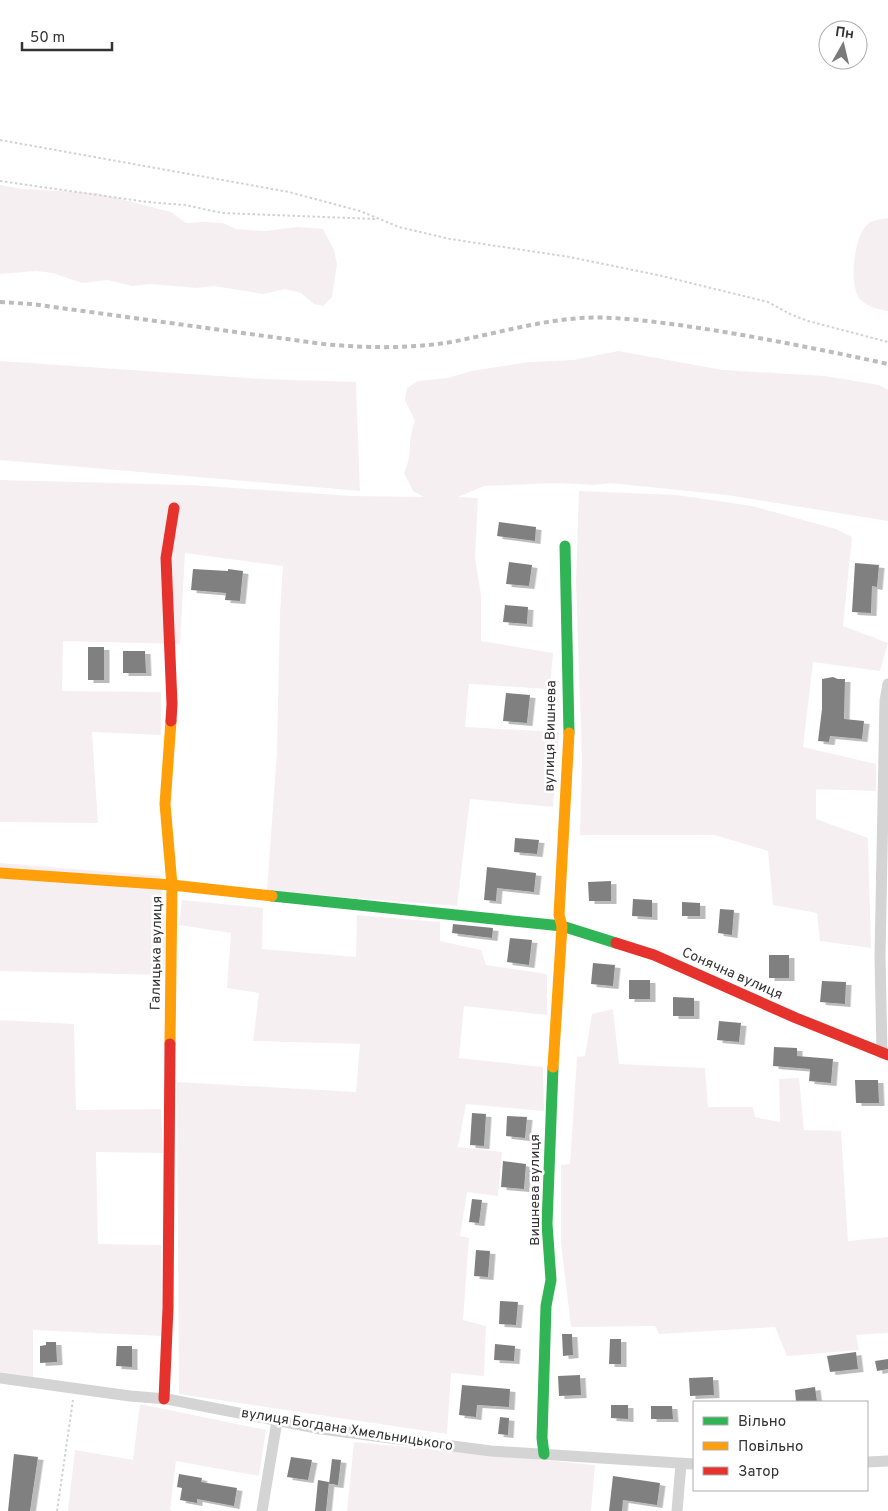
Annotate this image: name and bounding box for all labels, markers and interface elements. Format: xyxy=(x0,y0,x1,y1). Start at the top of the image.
scale bar xyxy=(22,20,112,52)
north arrow xyxy=(818,20,868,70)
text: Пн xyxy=(834,24,855,43)
text: 50 m xyxy=(30,29,65,48)
street label: вулиця Вишнева xyxy=(542,680,560,792)
street label: Галицька вулиця xyxy=(148,896,166,1010)
street label: Сонячна вулиця xyxy=(679,944,785,1004)
street label: Вишнева вулиця xyxy=(527,1134,544,1246)
legend xyxy=(693,1401,868,1491)
street label: вулиця Богдана Хмельницького xyxy=(240,1405,454,1455)
text: Вільно xyxy=(738,1413,786,1432)
text: Повільно xyxy=(738,1438,803,1457)
text: Затор xyxy=(738,1463,779,1482)

